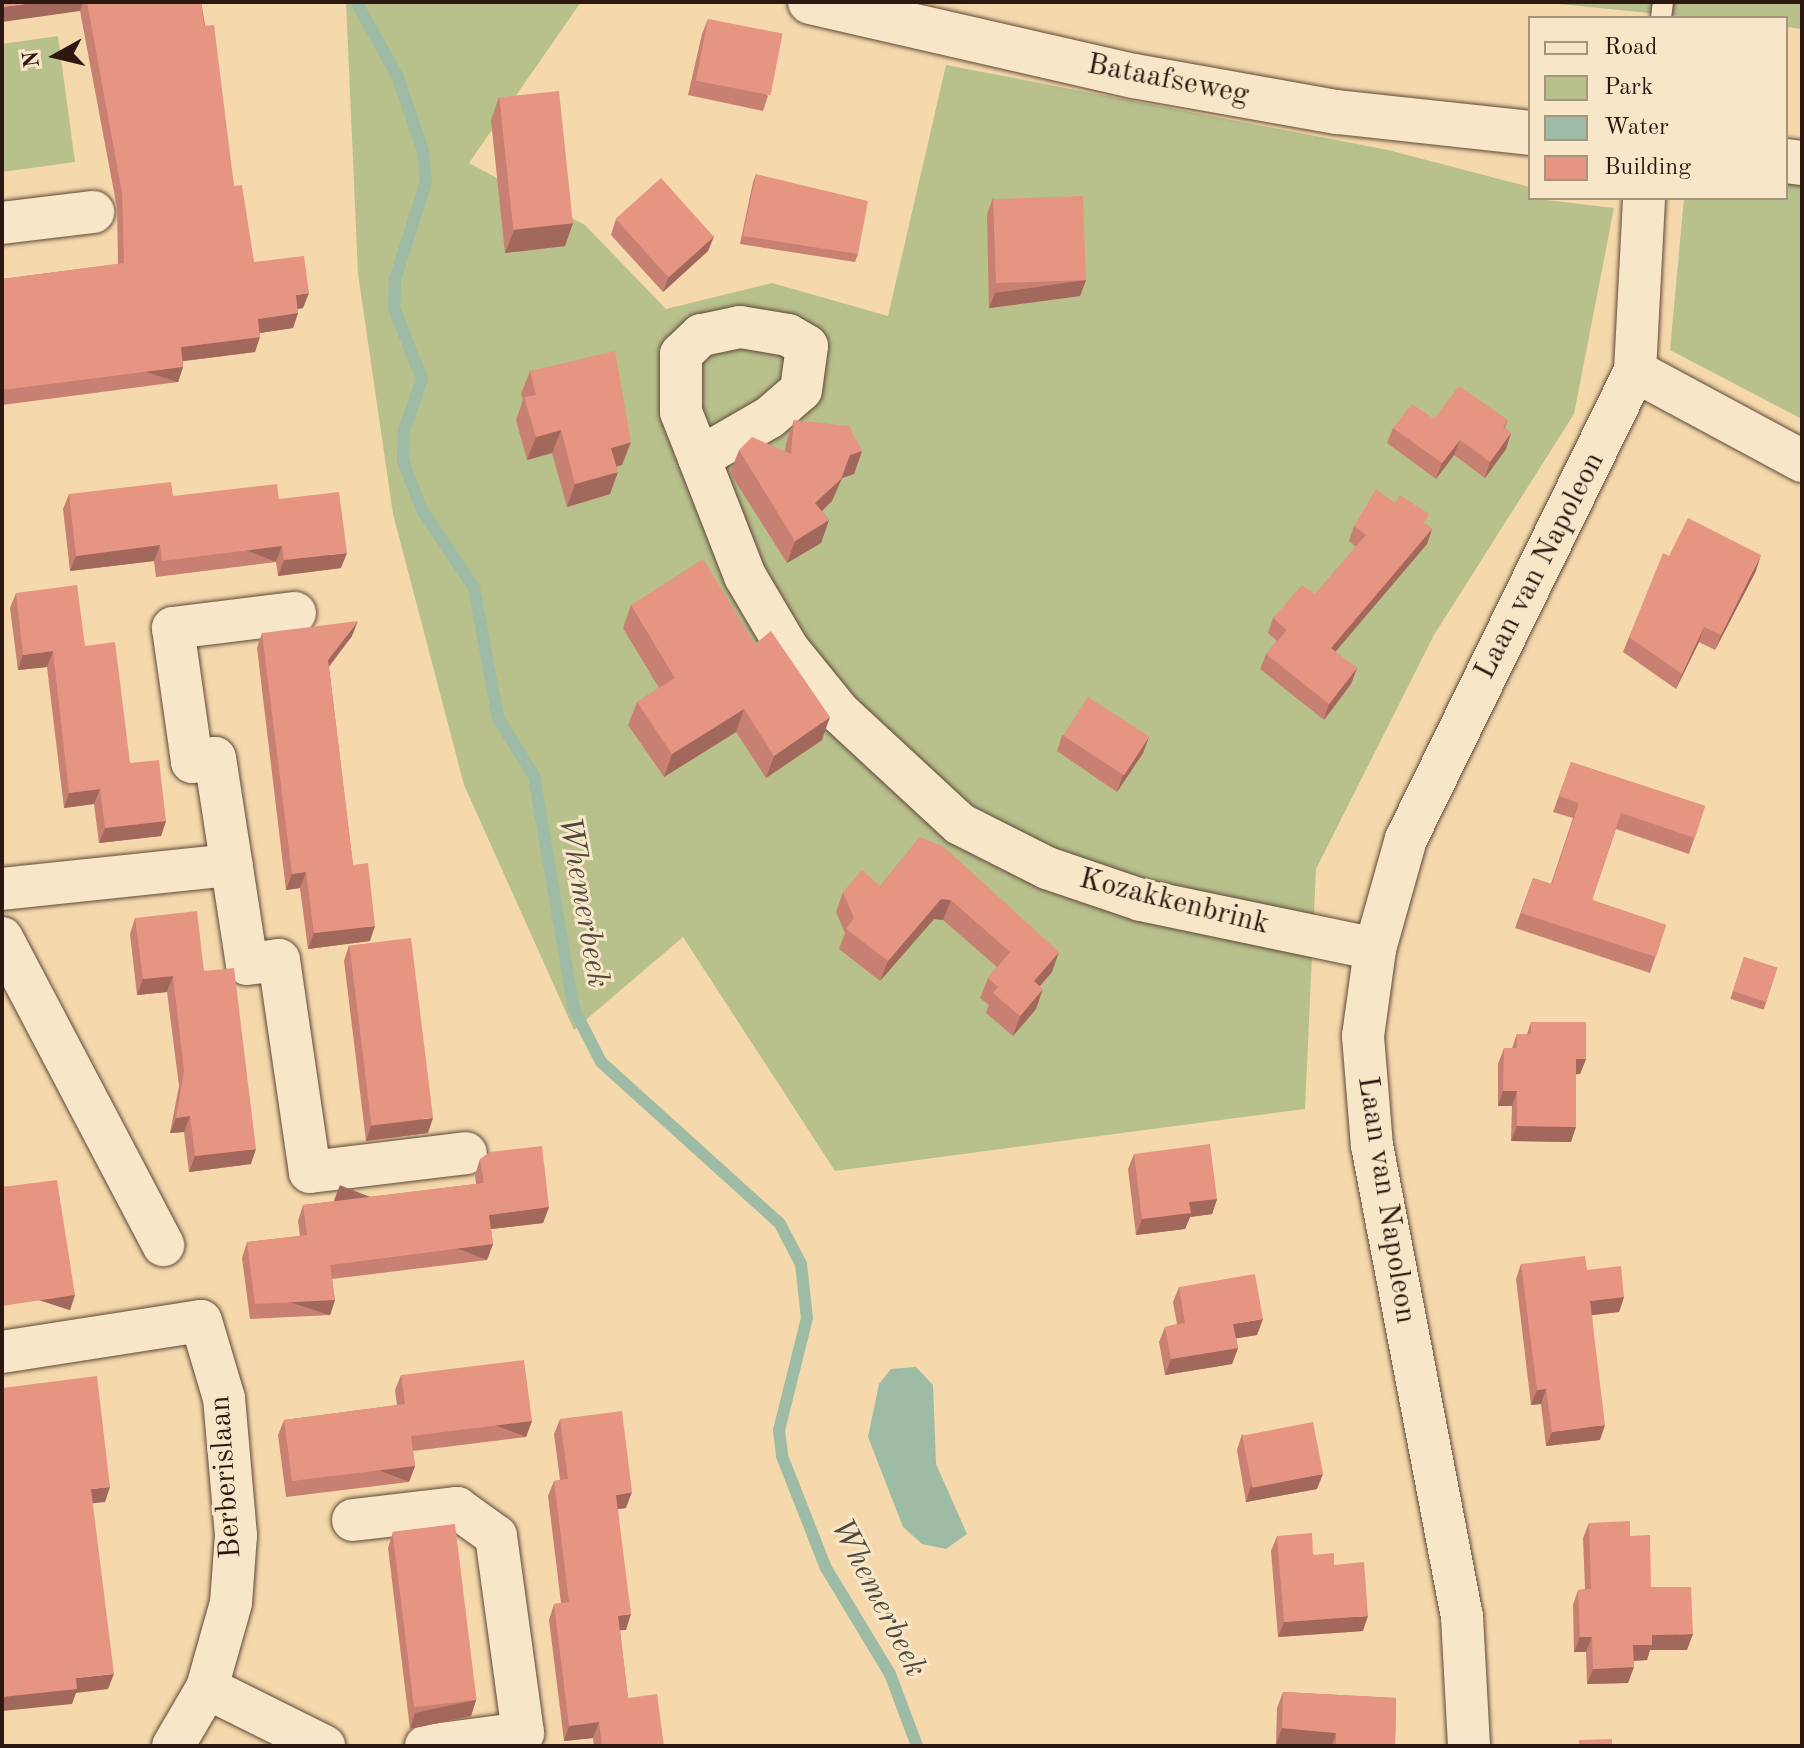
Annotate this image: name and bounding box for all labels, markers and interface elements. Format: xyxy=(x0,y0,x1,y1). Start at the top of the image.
north arrow xyxy=(16,16,96,96)
legend xyxy=(1528,16,1788,200)
text: Road xyxy=(1604,36,1657,60)
street label: Bataafseweg xyxy=(1084,47,1252,113)
text: N xyxy=(20,49,44,69)
text: Park xyxy=(1604,76,1653,100)
text: Water xyxy=(1604,116,1669,140)
text: Building xyxy=(1604,156,1691,180)
street label: Laan van Napoleon xyxy=(1467,446,1613,686)
water label: Whemerbeek xyxy=(548,813,616,991)
street label: Kozakkenbrink xyxy=(1075,861,1273,943)
street label: Laan van Napoleon xyxy=(1349,1074,1423,1326)
street label: Berberislaan xyxy=(202,1394,250,1560)
water label: Whemerbeek xyxy=(820,1512,934,1684)

